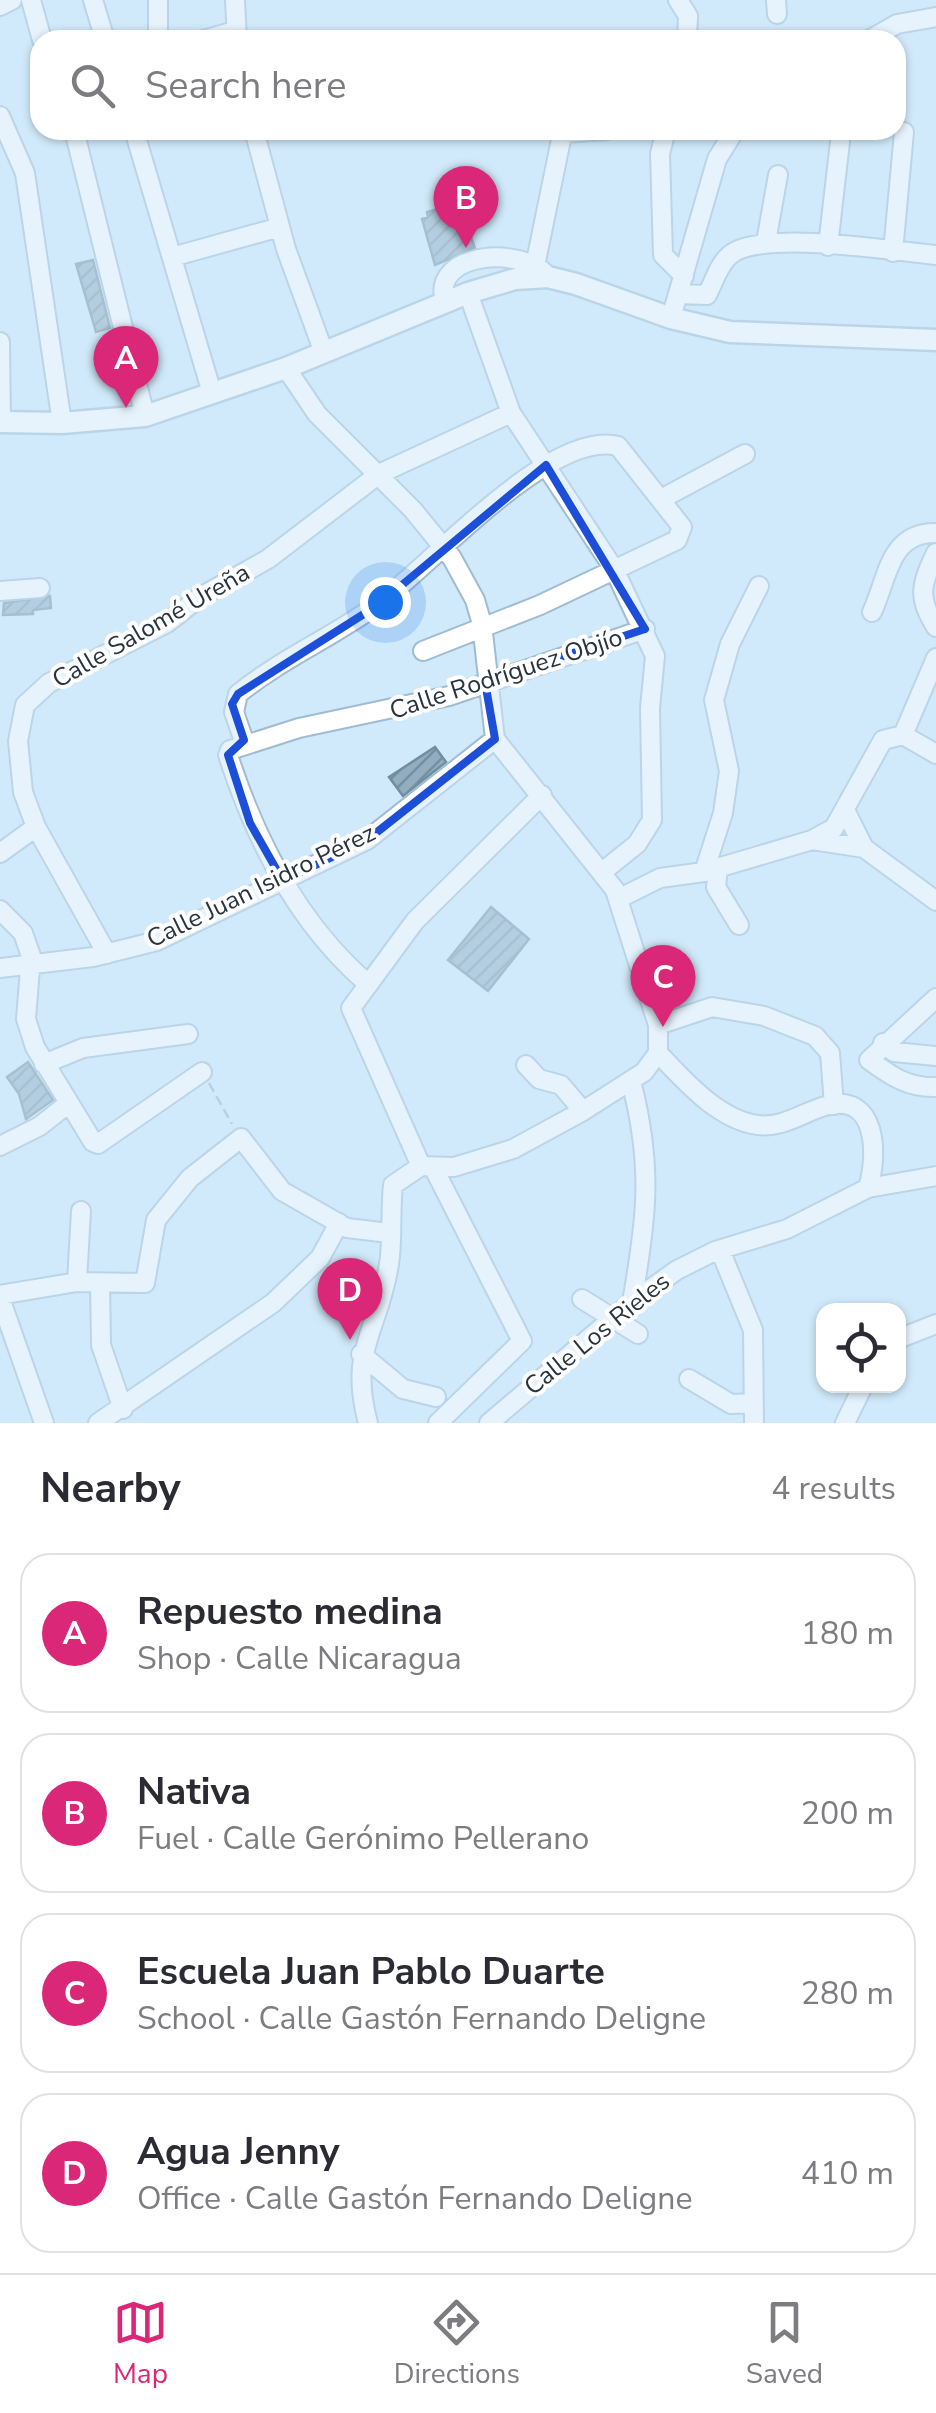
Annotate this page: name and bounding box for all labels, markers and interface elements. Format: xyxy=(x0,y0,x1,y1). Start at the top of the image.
search box xyxy=(30,30,906,140)
icon: search xyxy=(65,58,120,113)
text: Search here xyxy=(145,60,346,111)
pin: B xyxy=(434,166,498,248)
pin: A xyxy=(94,326,158,408)
street label: Calle Salomé Ureña xyxy=(46,556,256,696)
your location xyxy=(360,577,411,628)
street label: Calle Rodríguez Objío xyxy=(385,620,627,728)
street label: Calle Juan Isidro Pérez xyxy=(141,816,381,956)
pin: C xyxy=(630,944,696,1027)
pin: D xyxy=(318,1258,382,1340)
street label: Calle Los Rieles xyxy=(517,1265,677,1403)
map controls xyxy=(816,1303,906,1393)
button: locate xyxy=(816,1303,906,1393)
text: Nearby xyxy=(40,1460,181,1517)
text: 4 results xyxy=(771,1467,896,1510)
text: Repuesto medina xyxy=(137,1586,443,1637)
text: A xyxy=(63,1612,86,1655)
text: 180 m xyxy=(801,1612,894,1655)
text: Shop · Calle Nicaragua xyxy=(137,1637,462,1680)
text: Nativa xyxy=(137,1766,251,1817)
text: B xyxy=(63,1792,86,1835)
text: 200 m xyxy=(801,1792,894,1835)
text: Fuel · Calle Gerónimo Pellerano xyxy=(137,1817,589,1860)
text: Escuela Juan Pablo Duarte xyxy=(137,1946,605,1997)
text: C xyxy=(64,1972,85,2015)
text: 280 m xyxy=(801,1972,894,2015)
text: School · Calle Gastón Fernando Deligne xyxy=(137,1997,706,2040)
text: Agua Jenny xyxy=(137,2126,339,2177)
text: D xyxy=(62,2152,87,2195)
text: 410 m xyxy=(801,2152,894,2195)
text: Office · Calle Gastón Fernando Deligne xyxy=(137,2177,693,2220)
tab: Map xyxy=(113,2295,168,2393)
tab: Directions xyxy=(394,2295,520,2393)
tab: Saved xyxy=(746,2295,823,2393)

